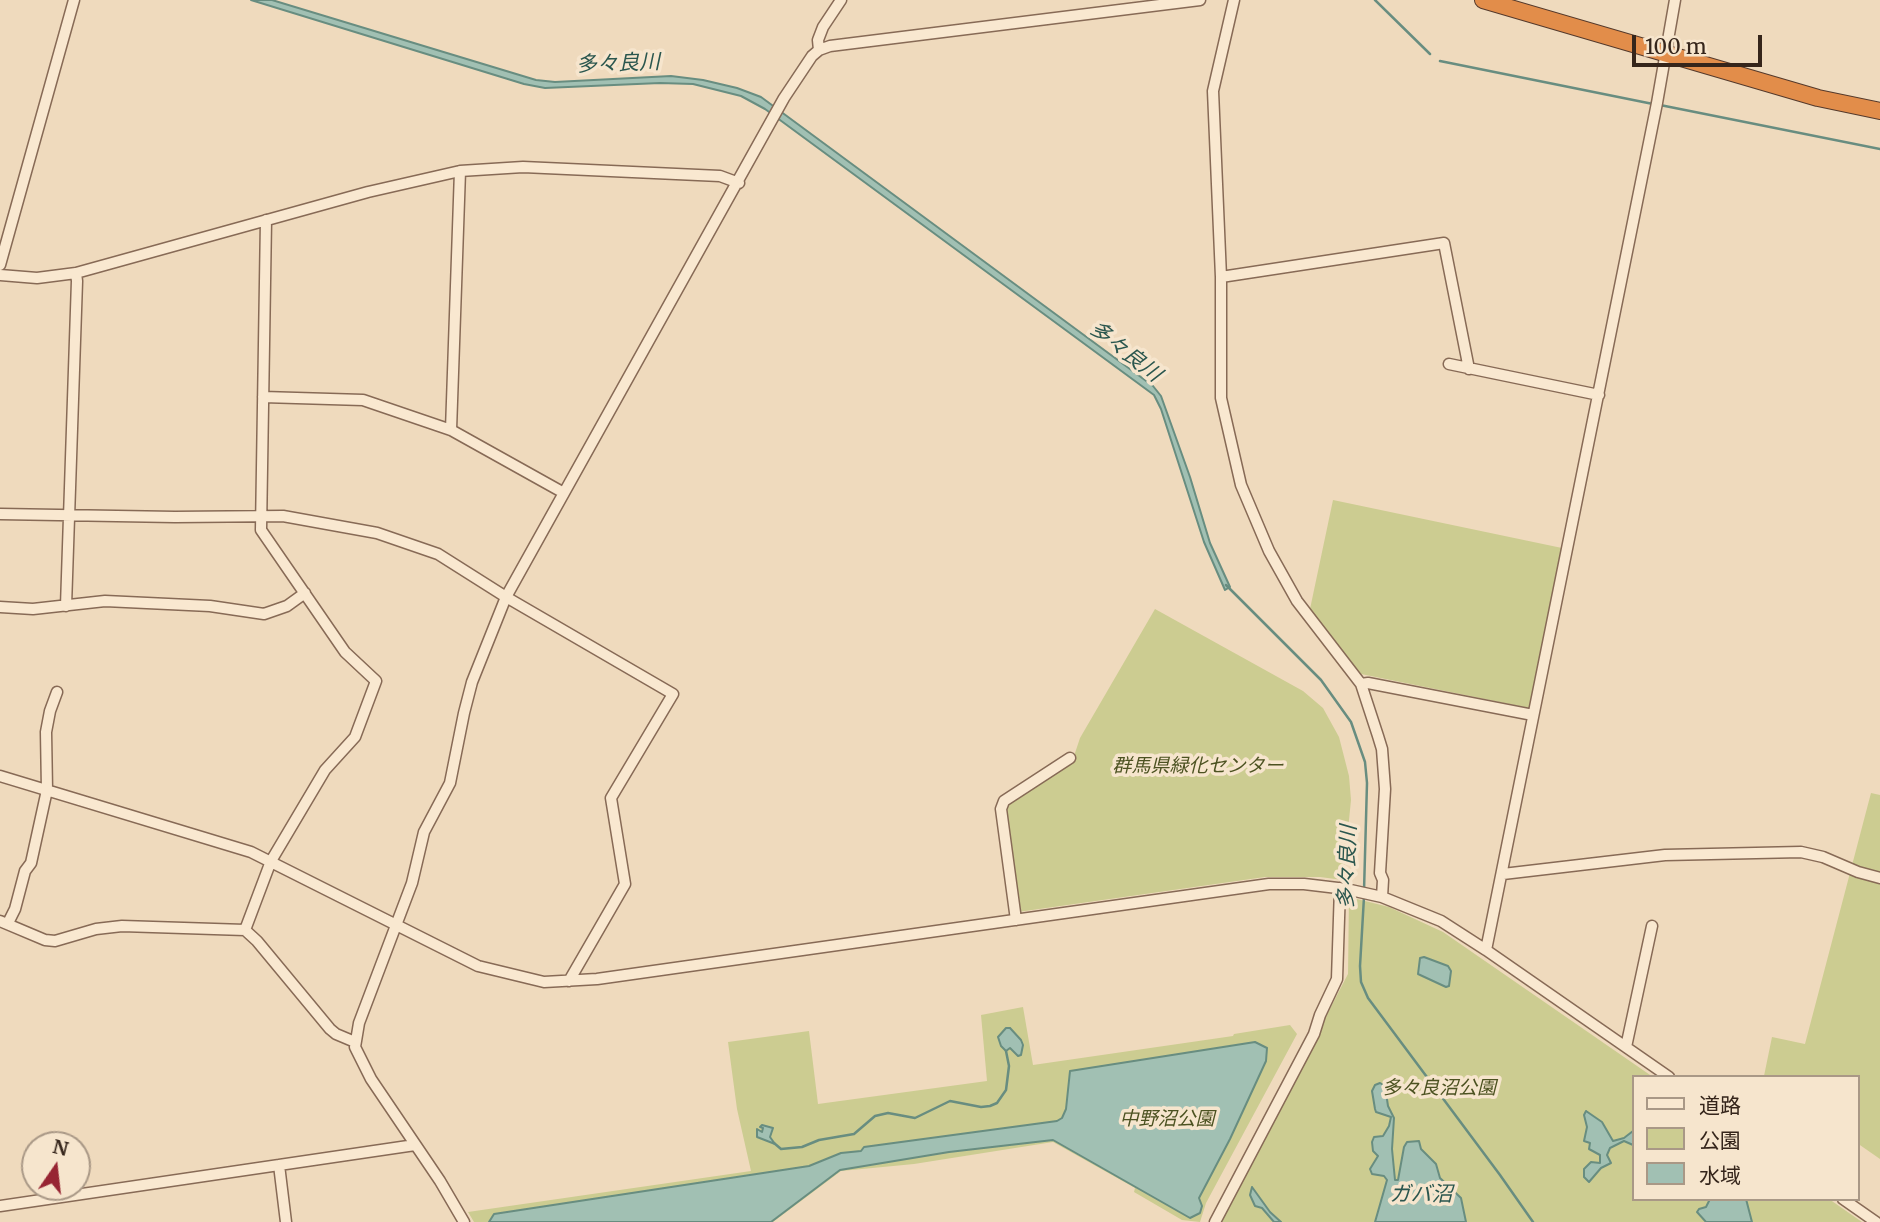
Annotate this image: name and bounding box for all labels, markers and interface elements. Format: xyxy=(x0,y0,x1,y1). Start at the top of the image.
scale bar xyxy=(1635,21,1764,65)
text: 100 m xyxy=(1645,33,1707,60)
water label: 多々良川 xyxy=(576,50,660,78)
water label: 多々良川 xyxy=(1084,316,1166,388)
park label: 群馬県緑化センター xyxy=(1113,756,1283,778)
water label: 多々良川 xyxy=(1334,825,1362,909)
legend xyxy=(1632,1075,1859,1201)
park label: 多々良沼公園 xyxy=(1382,1078,1496,1100)
text: 道路 xyxy=(1699,1092,1741,1119)
park label: 中野沼公園 xyxy=(1120,1109,1214,1131)
text: 公園 xyxy=(1699,1127,1741,1154)
north arrow xyxy=(21,1131,91,1201)
text: N xyxy=(50,1134,71,1161)
text: 水域 xyxy=(1699,1162,1741,1189)
water label: ガバ沼 xyxy=(1390,1182,1452,1208)

